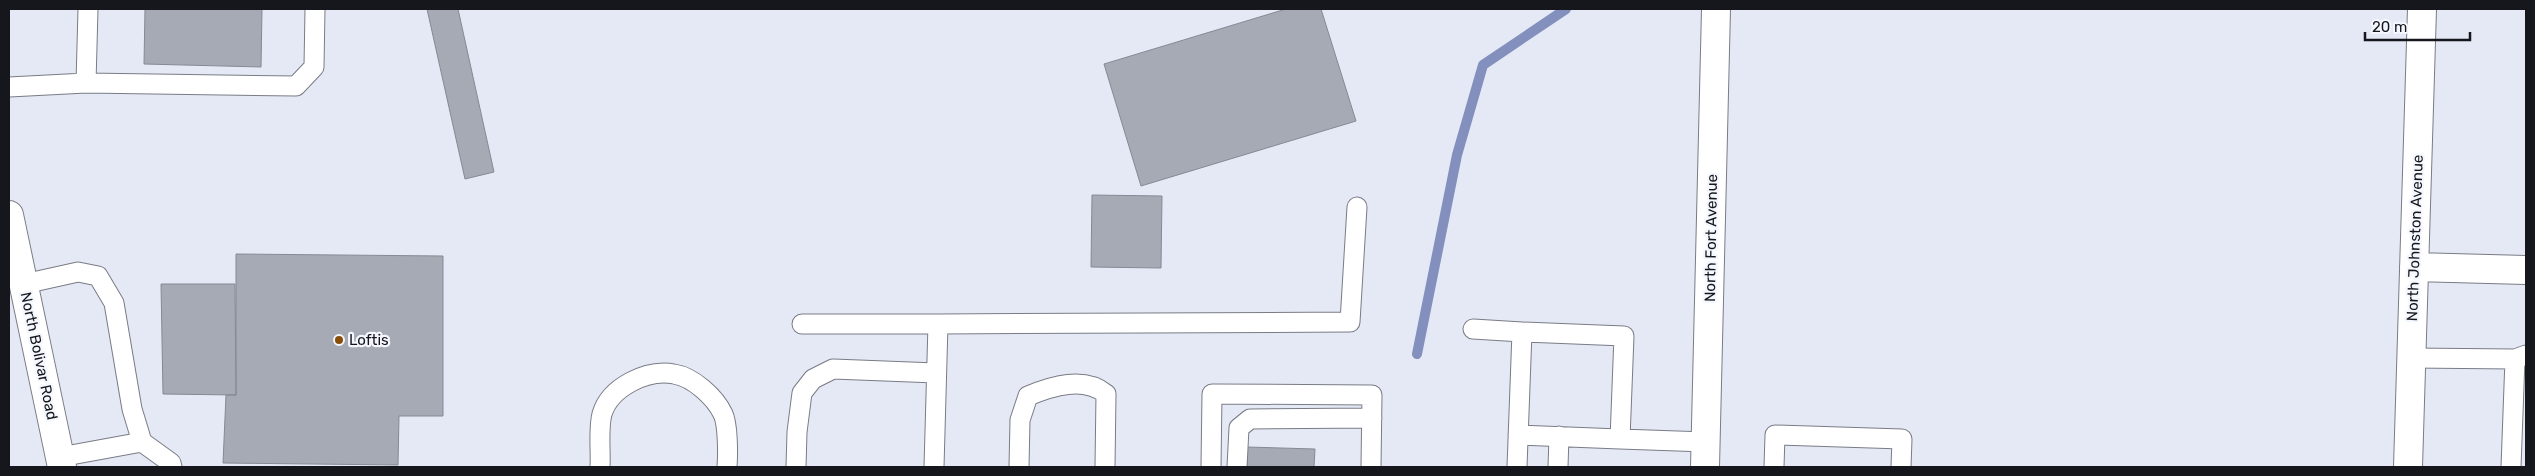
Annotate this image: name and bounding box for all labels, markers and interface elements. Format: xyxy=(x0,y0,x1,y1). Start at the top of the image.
scale bar xyxy=(2365,10,2470,42)
text: 20 m xyxy=(2372,18,2407,36)
street label: North Johnston Avenue xyxy=(2403,154,2427,322)
street label: North Fort Avenue xyxy=(1701,174,1721,302)
street label: North Bolivar Road xyxy=(17,290,61,422)
place label: Loftis xyxy=(349,331,389,349)
marker: Loftis xyxy=(333,334,345,346)

